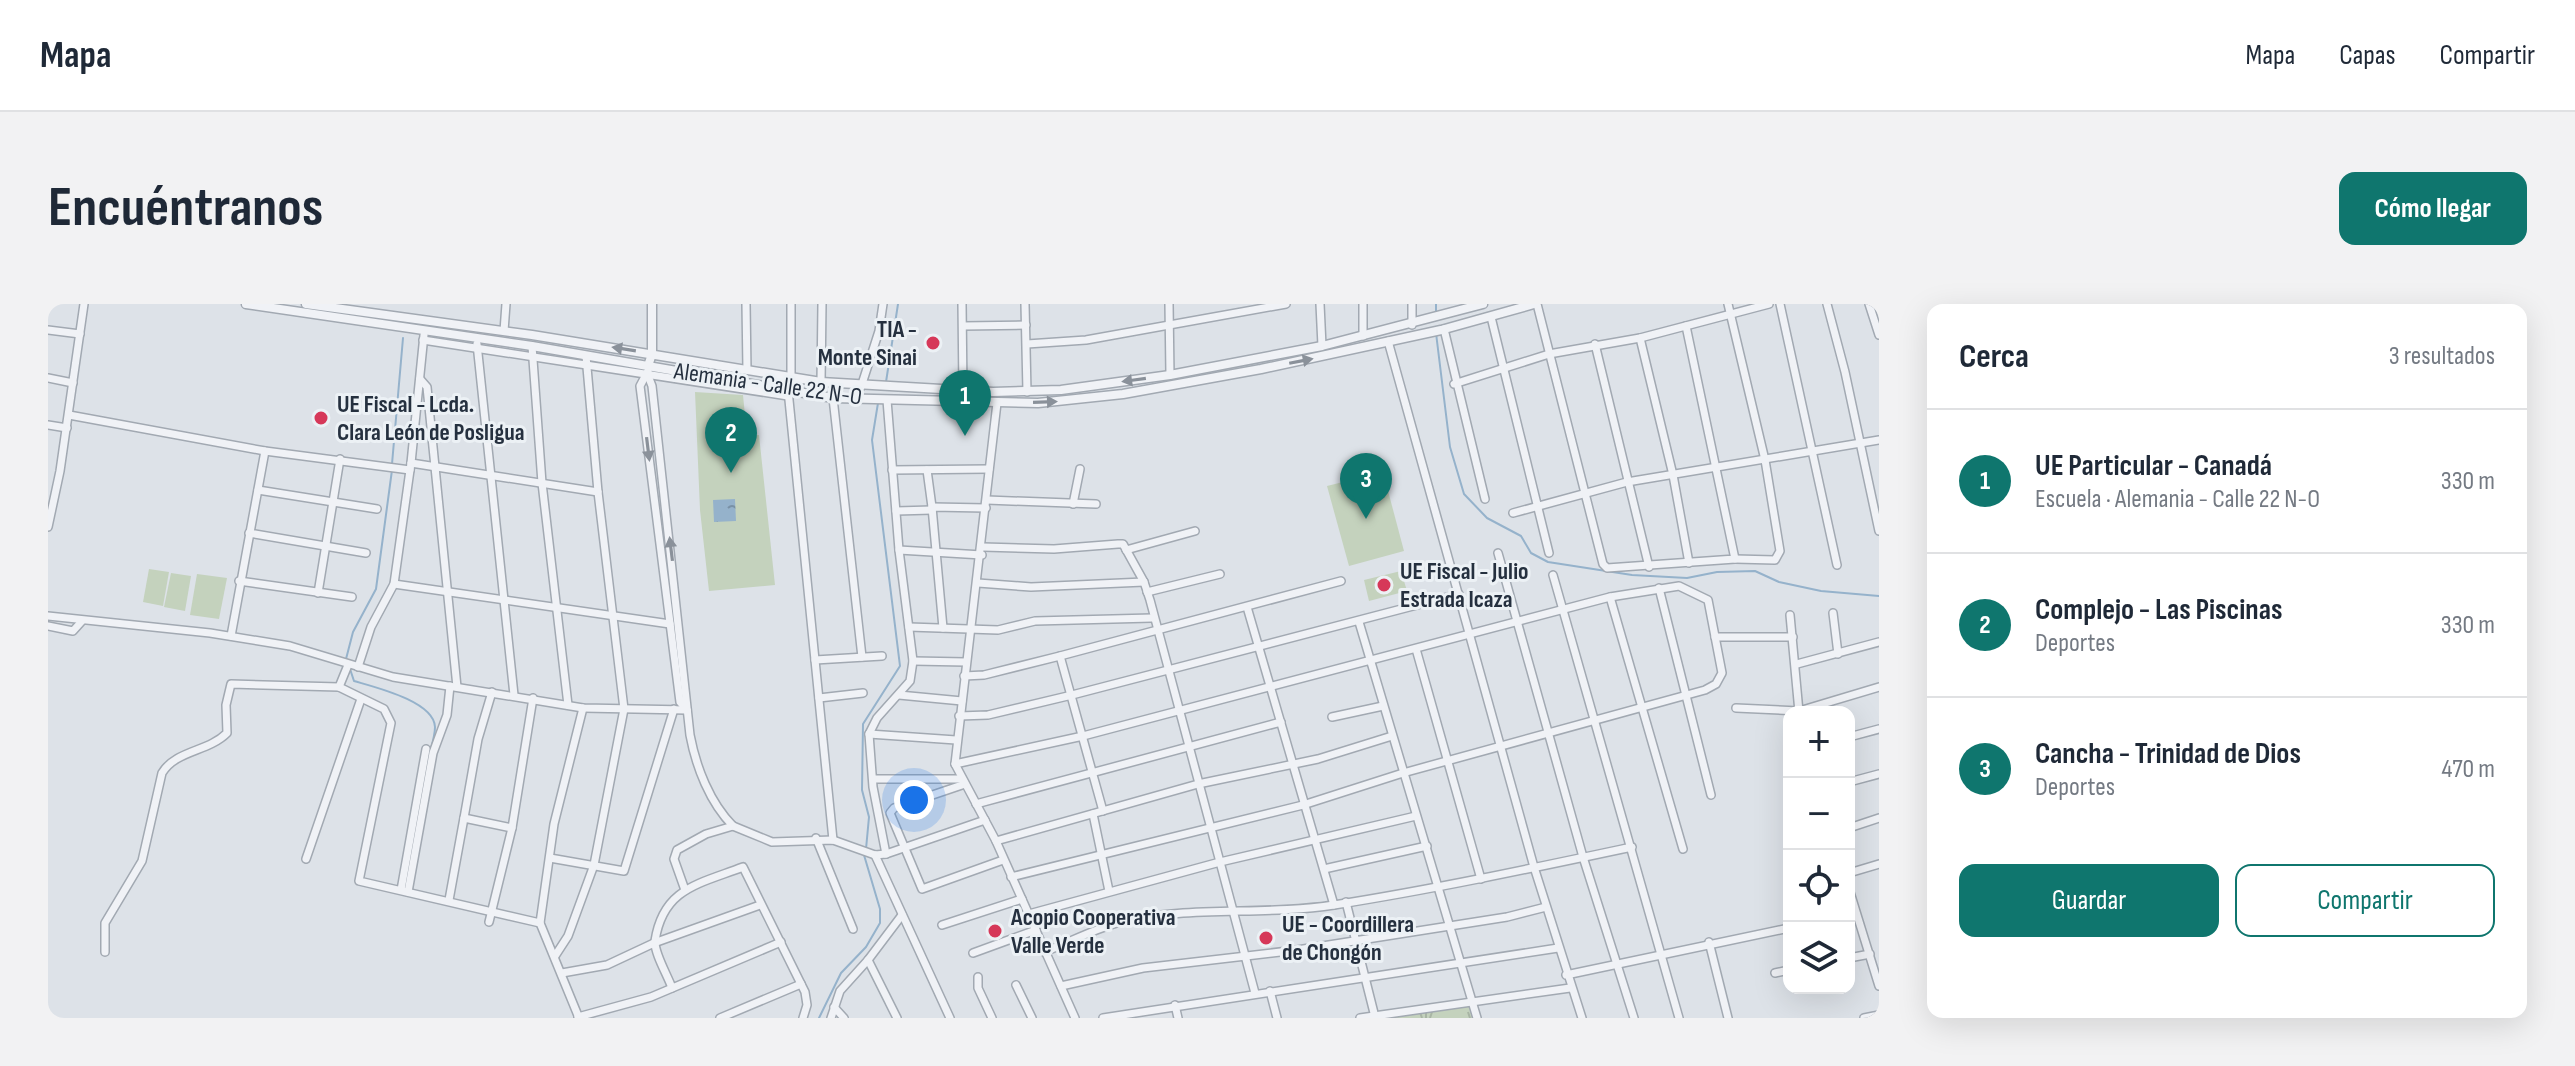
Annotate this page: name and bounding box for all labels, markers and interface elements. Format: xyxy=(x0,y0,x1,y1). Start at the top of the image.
text: Mapa xyxy=(40,33,112,78)
text: Mapa xyxy=(2246,39,2295,72)
text: Capas xyxy=(2339,39,2396,72)
text: Compartir xyxy=(2440,39,2535,72)
button: Cómo llegar xyxy=(2339,172,2527,245)
text: Encuéntranos xyxy=(48,175,323,242)
place label: TIA - Monte Sinai xyxy=(818,315,917,372)
marker: TIA - Monte Sinai xyxy=(924,334,942,352)
text: Cerca xyxy=(1959,336,2029,377)
text: 3 resultados xyxy=(2389,341,2495,372)
one-way arrow xyxy=(611,343,636,355)
one-way arrow xyxy=(1289,354,1314,367)
street label: Alemania - Calle 22 N-O xyxy=(671,356,864,412)
pin: 1 xyxy=(939,370,991,436)
one-way arrow xyxy=(1121,374,1146,387)
place label: UE Fiscal - Lcda. Clara León de Posligua xyxy=(337,390,525,447)
one-way arrow xyxy=(1033,396,1058,408)
pin: 2 xyxy=(705,407,757,473)
marker: UE Fiscal - Lcda. Clara León de Posligua xyxy=(312,409,330,427)
one-way arrow xyxy=(642,437,655,462)
text: UE Particular - Canadá xyxy=(2035,448,2272,484)
pin: 3 xyxy=(1340,453,1392,519)
text: 1 xyxy=(1980,466,1990,497)
text: 330 m xyxy=(2441,466,2495,497)
text: Escuela · Alemania - Calle 22 N-O xyxy=(2035,484,2320,515)
one-way arrow xyxy=(664,536,677,561)
place label: UE Fiscal - Julio Estrada Icaza xyxy=(1400,557,1529,614)
marker: UE Fiscal - Julio Estrada Icaza xyxy=(1375,576,1393,594)
text: Complejo - Las Piscinas xyxy=(2035,592,2282,628)
text: 2 xyxy=(1979,610,1991,641)
text: 330 m xyxy=(2441,610,2495,641)
text: Deportes xyxy=(2035,628,2115,659)
map controls xyxy=(1783,706,1855,994)
button: + xyxy=(1783,706,1855,778)
text: Cancha - Trinidad de Dios xyxy=(2035,736,2301,772)
text: 3 xyxy=(1979,754,1991,785)
text: 470 m xyxy=(2442,754,2495,785)
text: Deportes xyxy=(2035,772,2115,803)
button: − xyxy=(1783,778,1855,850)
your location xyxy=(894,780,934,820)
button: locate xyxy=(1783,850,1855,922)
button: Guardar xyxy=(1959,864,2219,937)
button: Compartir xyxy=(2235,864,2495,937)
place label: Acopio Cooperativa Valle Verde xyxy=(1010,903,1176,960)
place label: UE - Coordillera de Chongón xyxy=(1282,910,1414,967)
marker: Acopio Cooperativa Valle Verde xyxy=(986,922,1004,940)
button: layers xyxy=(1783,922,1855,994)
marker: UE - Coordillera de Chongón xyxy=(1257,929,1275,947)

